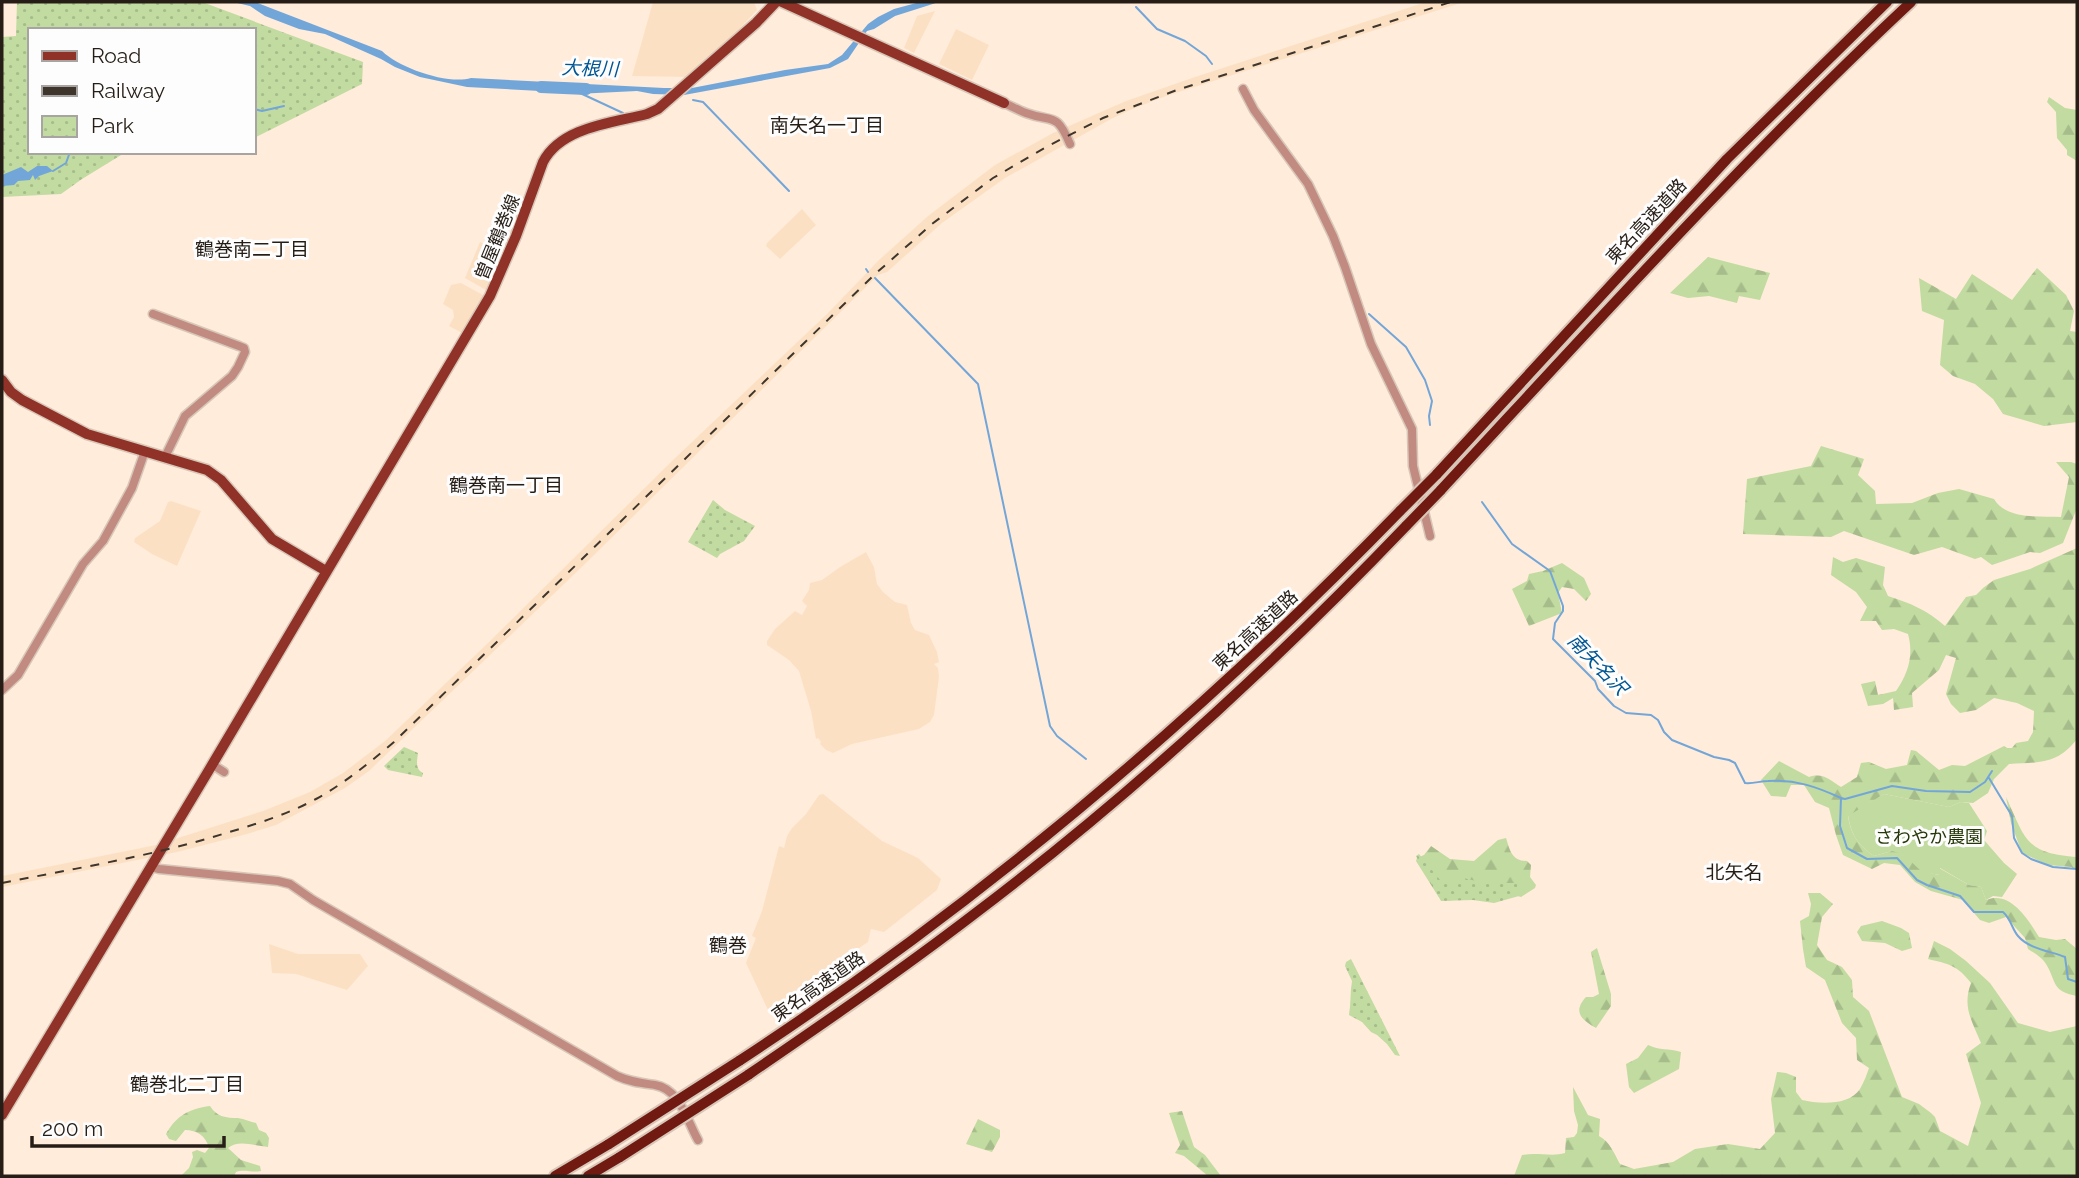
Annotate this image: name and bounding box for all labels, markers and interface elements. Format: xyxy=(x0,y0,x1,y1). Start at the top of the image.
legend xyxy=(28,28,256,154)
text: Road xyxy=(91,43,141,68)
water label: 大根川 xyxy=(561,56,621,80)
text: Railway xyxy=(91,78,165,103)
text: Park xyxy=(91,113,134,138)
district label: 南矢名一丁目 xyxy=(770,114,884,136)
street label: 東名高速道路 xyxy=(1601,174,1691,268)
street label: 曽屋鶴巻線 xyxy=(470,191,524,283)
district label: 鶴巻南二丁目 xyxy=(195,238,309,260)
district label: 鶴巻南一丁目 xyxy=(449,474,563,496)
street label: 東名高速道路 xyxy=(1208,585,1302,675)
water label: 南矢名沢 xyxy=(1564,629,1634,701)
park label: さわやか農園 xyxy=(1875,826,1983,847)
district label: 北矢名 xyxy=(1705,861,1763,883)
district label: 鶴巻 xyxy=(709,934,747,956)
street label: 東名高速道路 xyxy=(768,946,868,1026)
district label: 鶴巻北二丁目 xyxy=(130,1073,244,1095)
scale bar xyxy=(32,1104,224,1148)
text: 200 m xyxy=(42,1116,103,1141)

